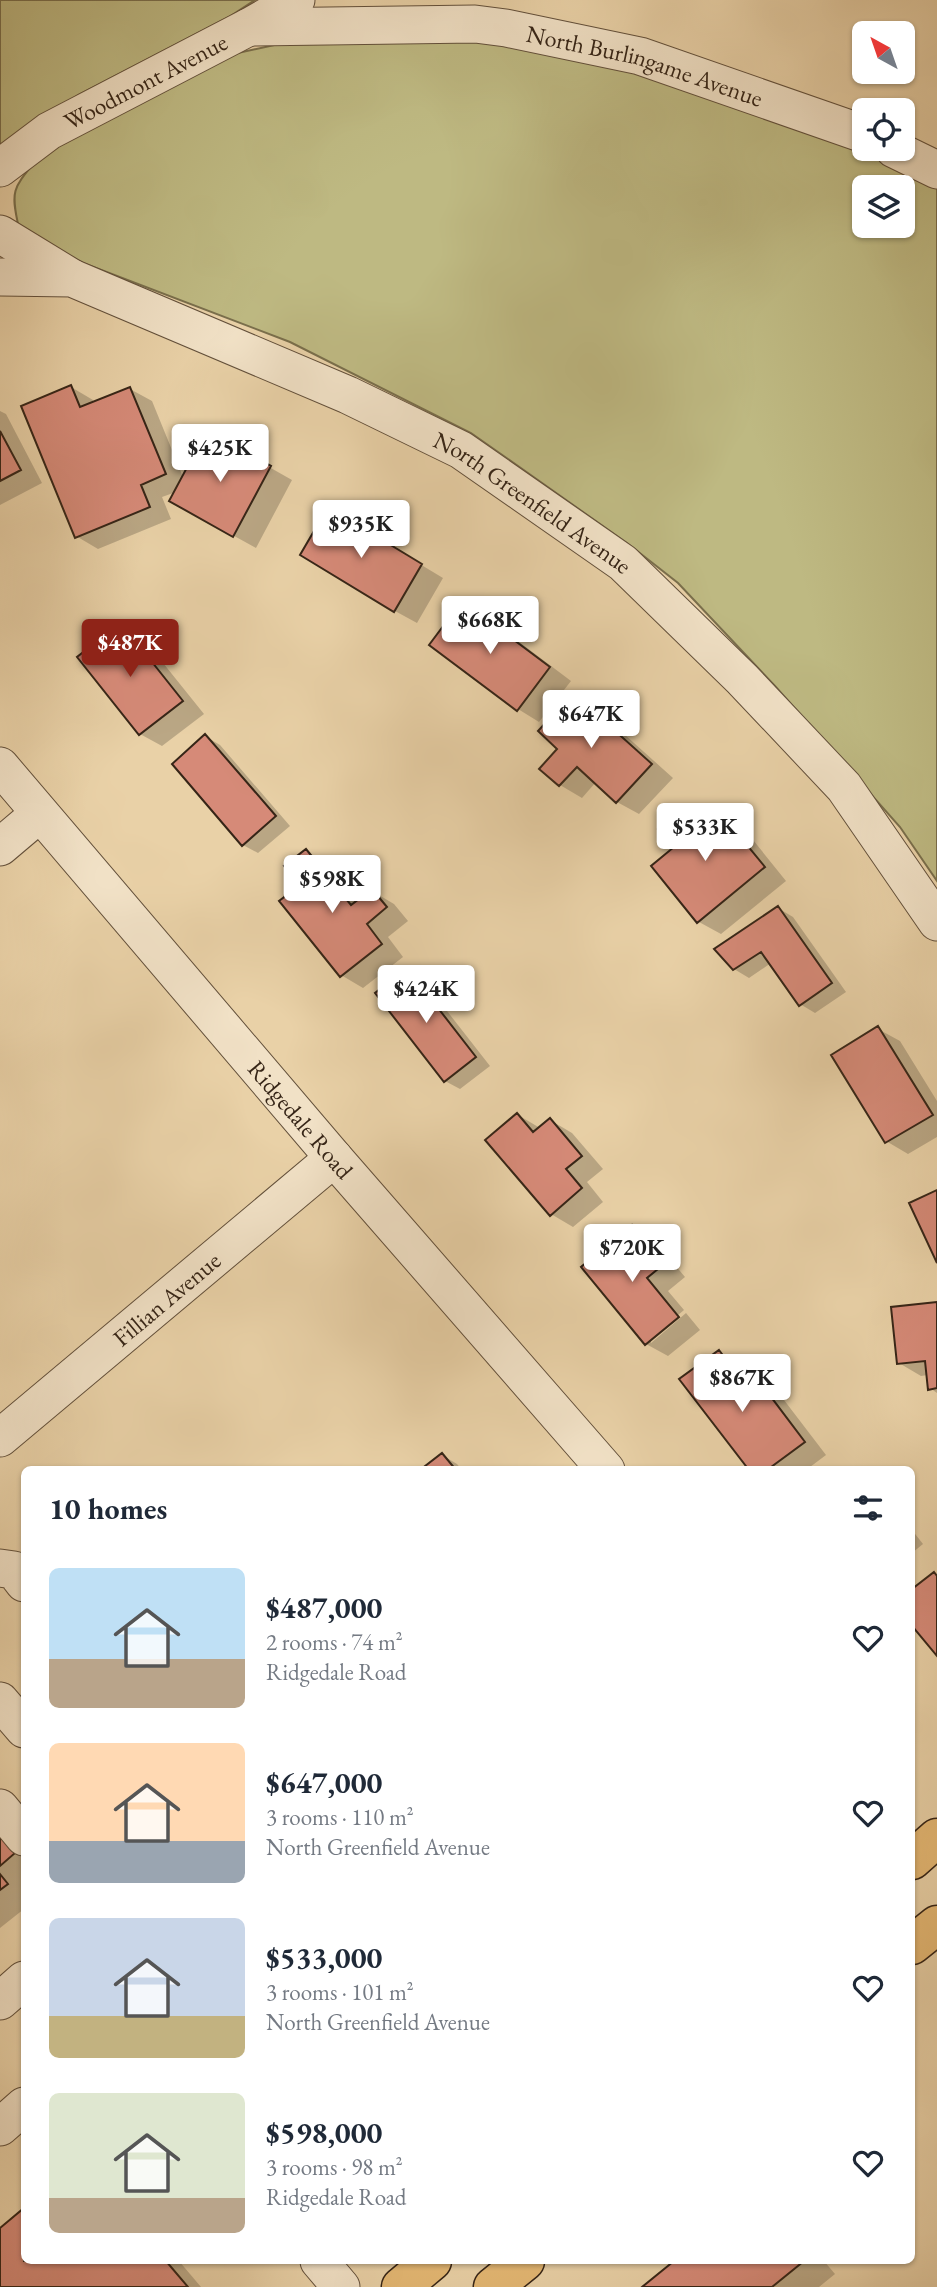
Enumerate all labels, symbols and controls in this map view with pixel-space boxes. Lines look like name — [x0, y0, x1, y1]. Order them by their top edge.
street label: North Burlingame Avenue — [524, 17, 767, 113]
north arrow — [852, 21, 915, 84]
map controls — [852, 21, 915, 238]
street label: Woodmont Avenue — [58, 26, 232, 136]
button: locate — [852, 98, 915, 161]
button: layers — [852, 175, 915, 238]
pin: $425K — [171, 424, 269, 484]
street label: North Greenfield Avenue — [429, 424, 640, 580]
text: $425K — [188, 432, 252, 462]
pin: $935K — [312, 500, 410, 560]
text: $935K — [329, 508, 393, 538]
pin: $668K — [441, 596, 539, 656]
text: $668K — [458, 604, 522, 634]
pin: $487K — [81, 620, 179, 679]
text: $487K — [98, 627, 162, 657]
pin: $647K — [542, 690, 640, 750]
text: $647K — [559, 698, 623, 728]
pin: $533K — [656, 804, 754, 863]
text: $533K — [673, 811, 737, 841]
pin: $598K — [283, 856, 381, 915]
text: $598K — [300, 863, 364, 893]
pin: $424K — [377, 965, 475, 1025]
text: $424K — [394, 973, 458, 1003]
street label: Ridgedale Road — [242, 1053, 361, 1186]
pin: $720K — [583, 1224, 681, 1284]
text: $720K — [600, 1232, 664, 1262]
street label: Fillian Avenue — [106, 1244, 227, 1353]
pin: $867K — [693, 1354, 791, 1414]
text: $867K — [710, 1362, 774, 1392]
text: 10 homes — [49, 1489, 167, 1528]
icon: filters — [849, 1489, 887, 1527]
text: $487,000 — [266, 1588, 382, 1627]
icon: home — [105, 1596, 189, 1680]
icon: heart — [849, 1619, 887, 1657]
text: 2 rooms · 74 m² — [266, 1627, 403, 1657]
text: Ridgedale Road — [266, 1657, 406, 1687]
text: $647,000 — [266, 1763, 382, 1802]
icon: home — [105, 1771, 189, 1855]
icon: heart — [849, 1794, 887, 1832]
text: 3 rooms · 110 m² — [266, 1802, 414, 1832]
text: North Greenfield Avenue — [266, 1832, 490, 1862]
text: $533,000 — [266, 1938, 382, 1977]
icon: home — [105, 1946, 189, 2030]
icon: heart — [849, 1969, 887, 2007]
text: 3 rooms · 101 m² — [266, 1977, 414, 2007]
text: North Greenfield Avenue — [266, 2007, 490, 2037]
text: $598,000 — [266, 2113, 382, 2152]
icon: home — [105, 2121, 189, 2205]
icon: heart — [849, 2144, 887, 2182]
text: 3 rooms · 98 m² — [266, 2152, 403, 2182]
text: Ridgedale Road — [266, 2182, 406, 2212]

